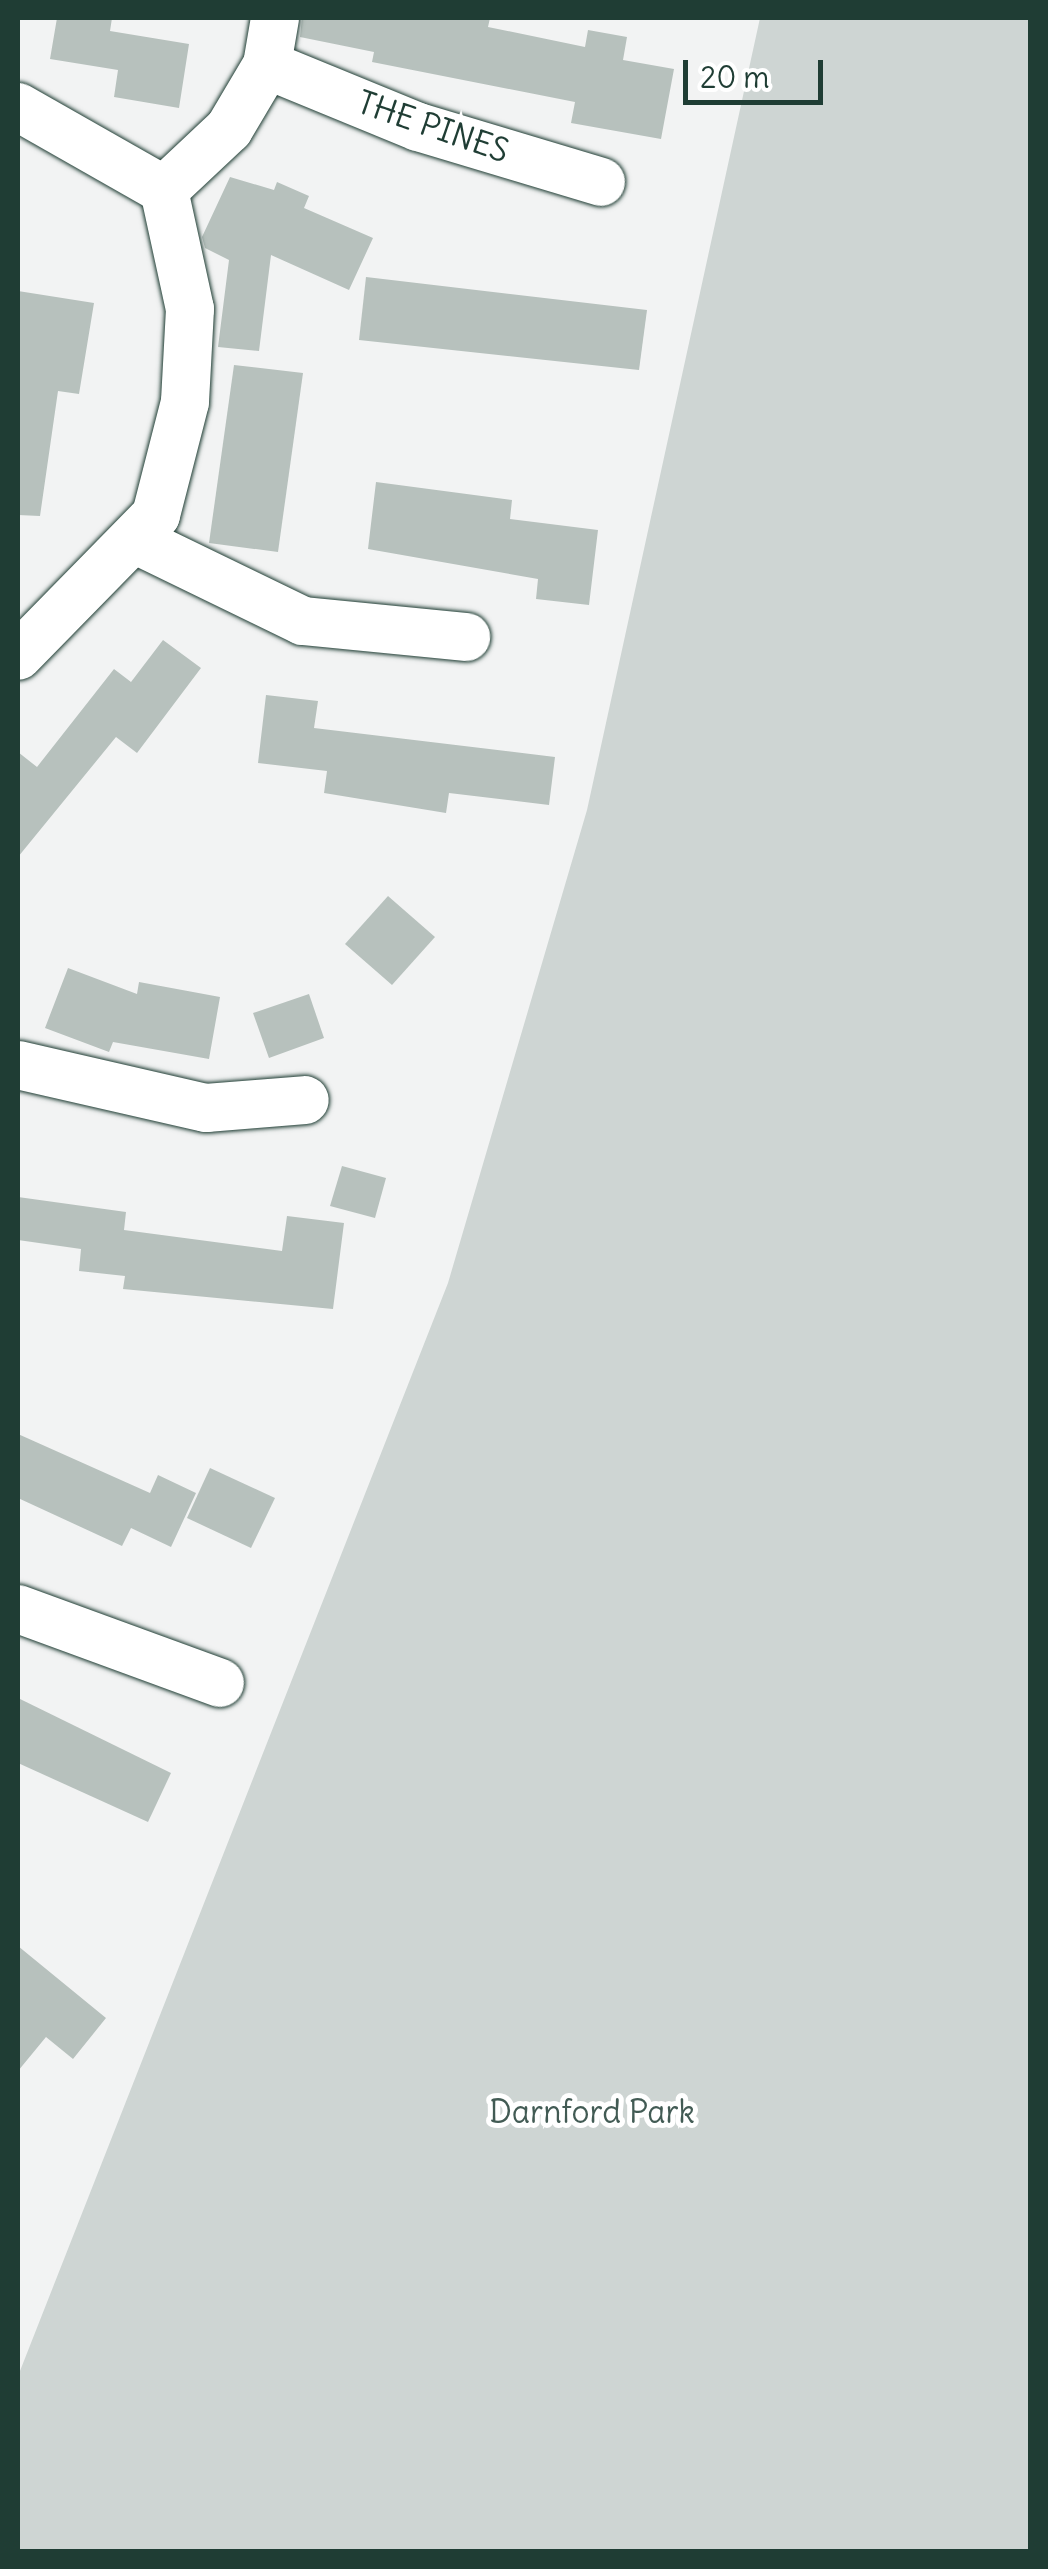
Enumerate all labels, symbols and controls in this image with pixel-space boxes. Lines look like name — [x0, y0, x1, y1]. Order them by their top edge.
scale bar — [688, 40, 828, 102]
text: 20 m — [700, 58, 770, 96]
street label: THE PINES — [352, 83, 514, 171]
park label: Darnford Park — [489, 2093, 695, 2131]

